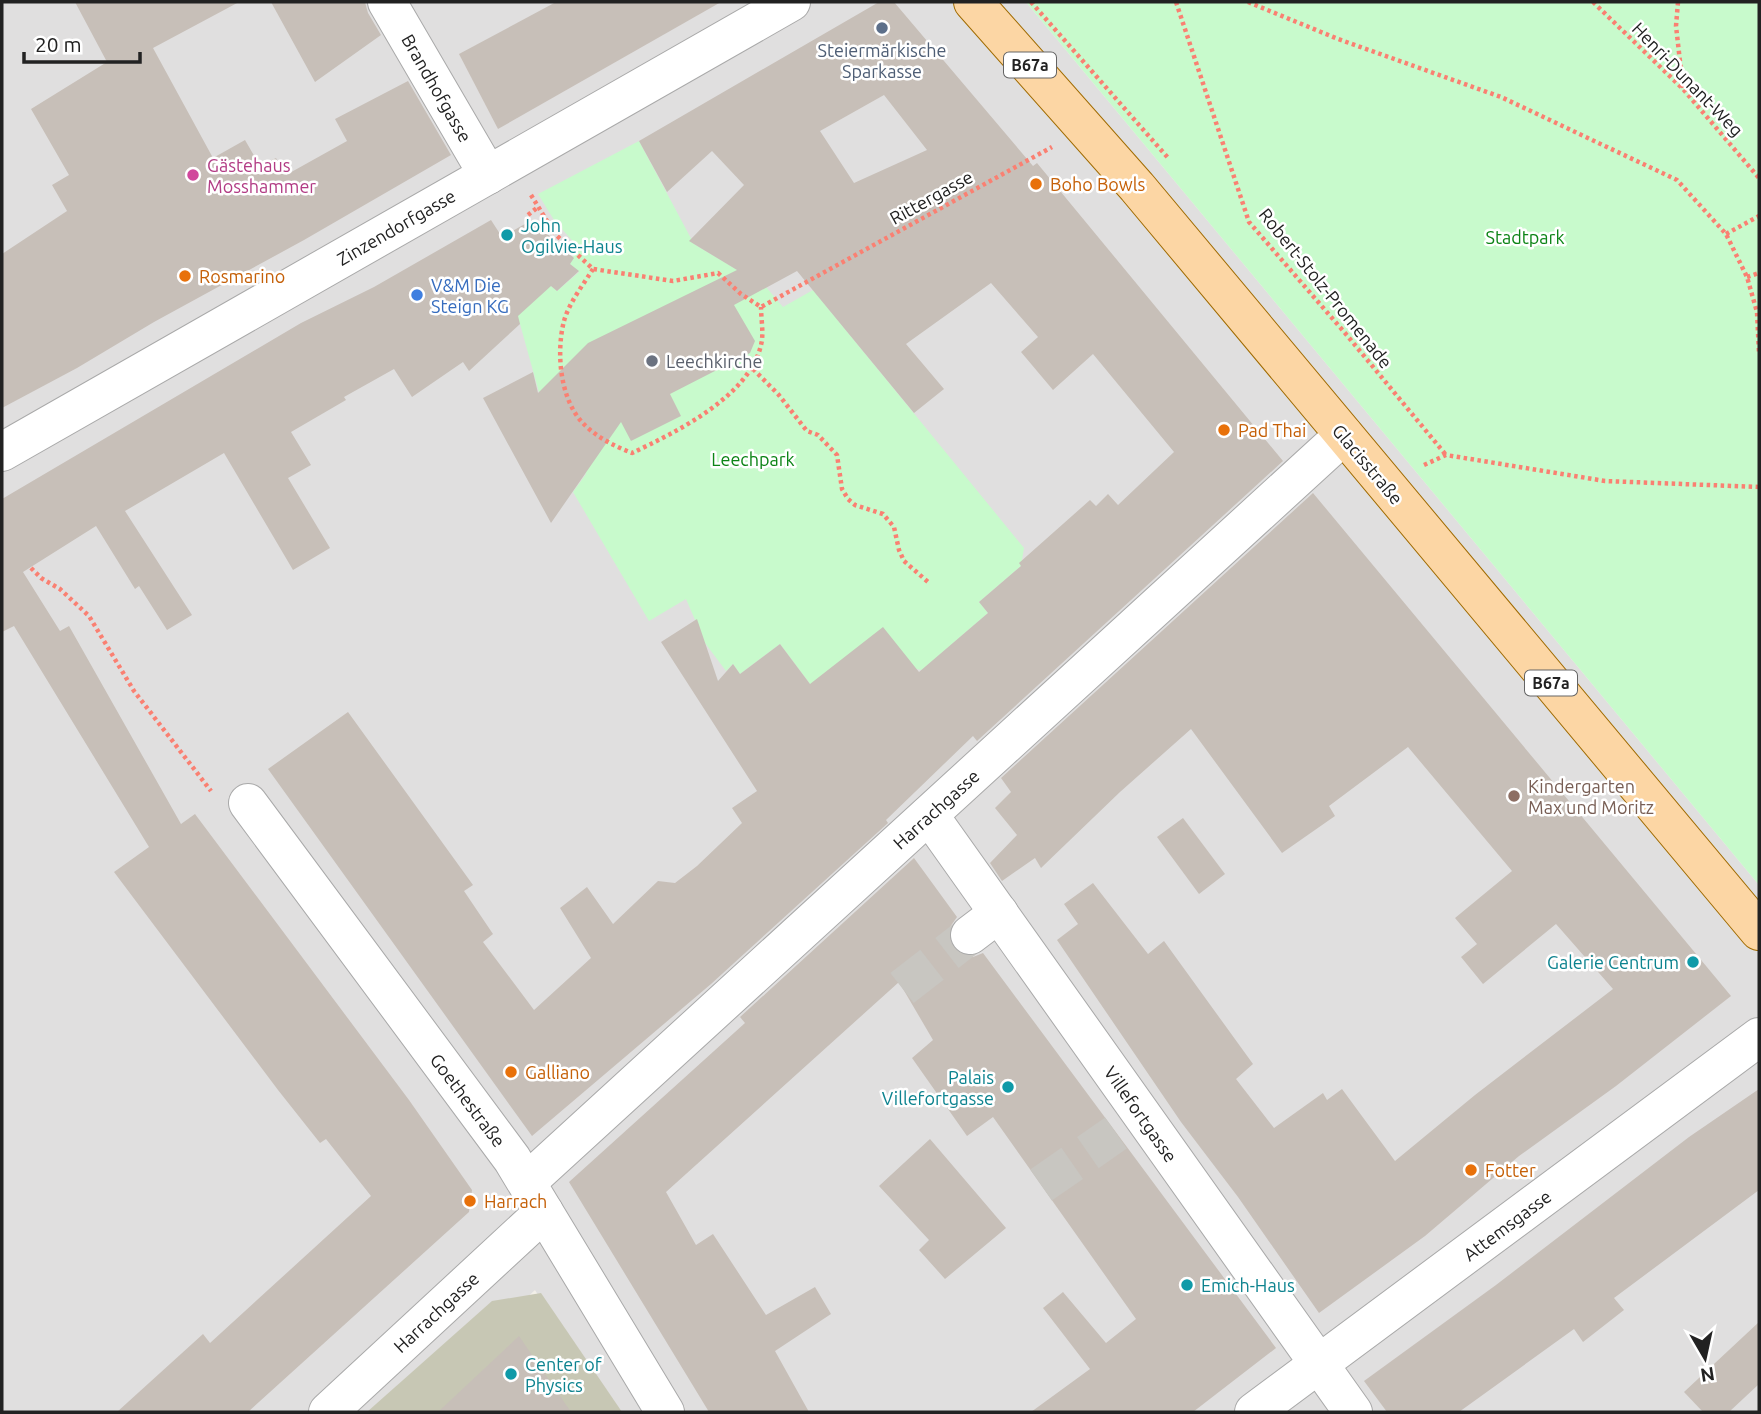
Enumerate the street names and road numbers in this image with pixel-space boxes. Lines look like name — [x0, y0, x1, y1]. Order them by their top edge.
street label: Henri-Dunant-Weg — [1629, 18, 1747, 140]
street label: Brandhofgasse — [398, 31, 476, 145]
road number: B67a — [1004, 53, 1056, 78]
street label: Rittergasse — [886, 166, 976, 228]
street label: Zinzendorfgasse — [333, 185, 459, 269]
street label: Robert-Stolz-Promenade — [1255, 204, 1397, 372]
street label: Glacisstraße — [1329, 420, 1407, 508]
road number: B67a — [1525, 670, 1577, 696]
street label: Harrachgasse — [889, 765, 983, 853]
street label: Goethestraße — [426, 1049, 510, 1151]
street label: Villefortgasse — [1101, 1062, 1181, 1166]
street label: Attemsgasse — [1459, 1186, 1555, 1264]
street label: Harrachgasse — [390, 1268, 482, 1356]

